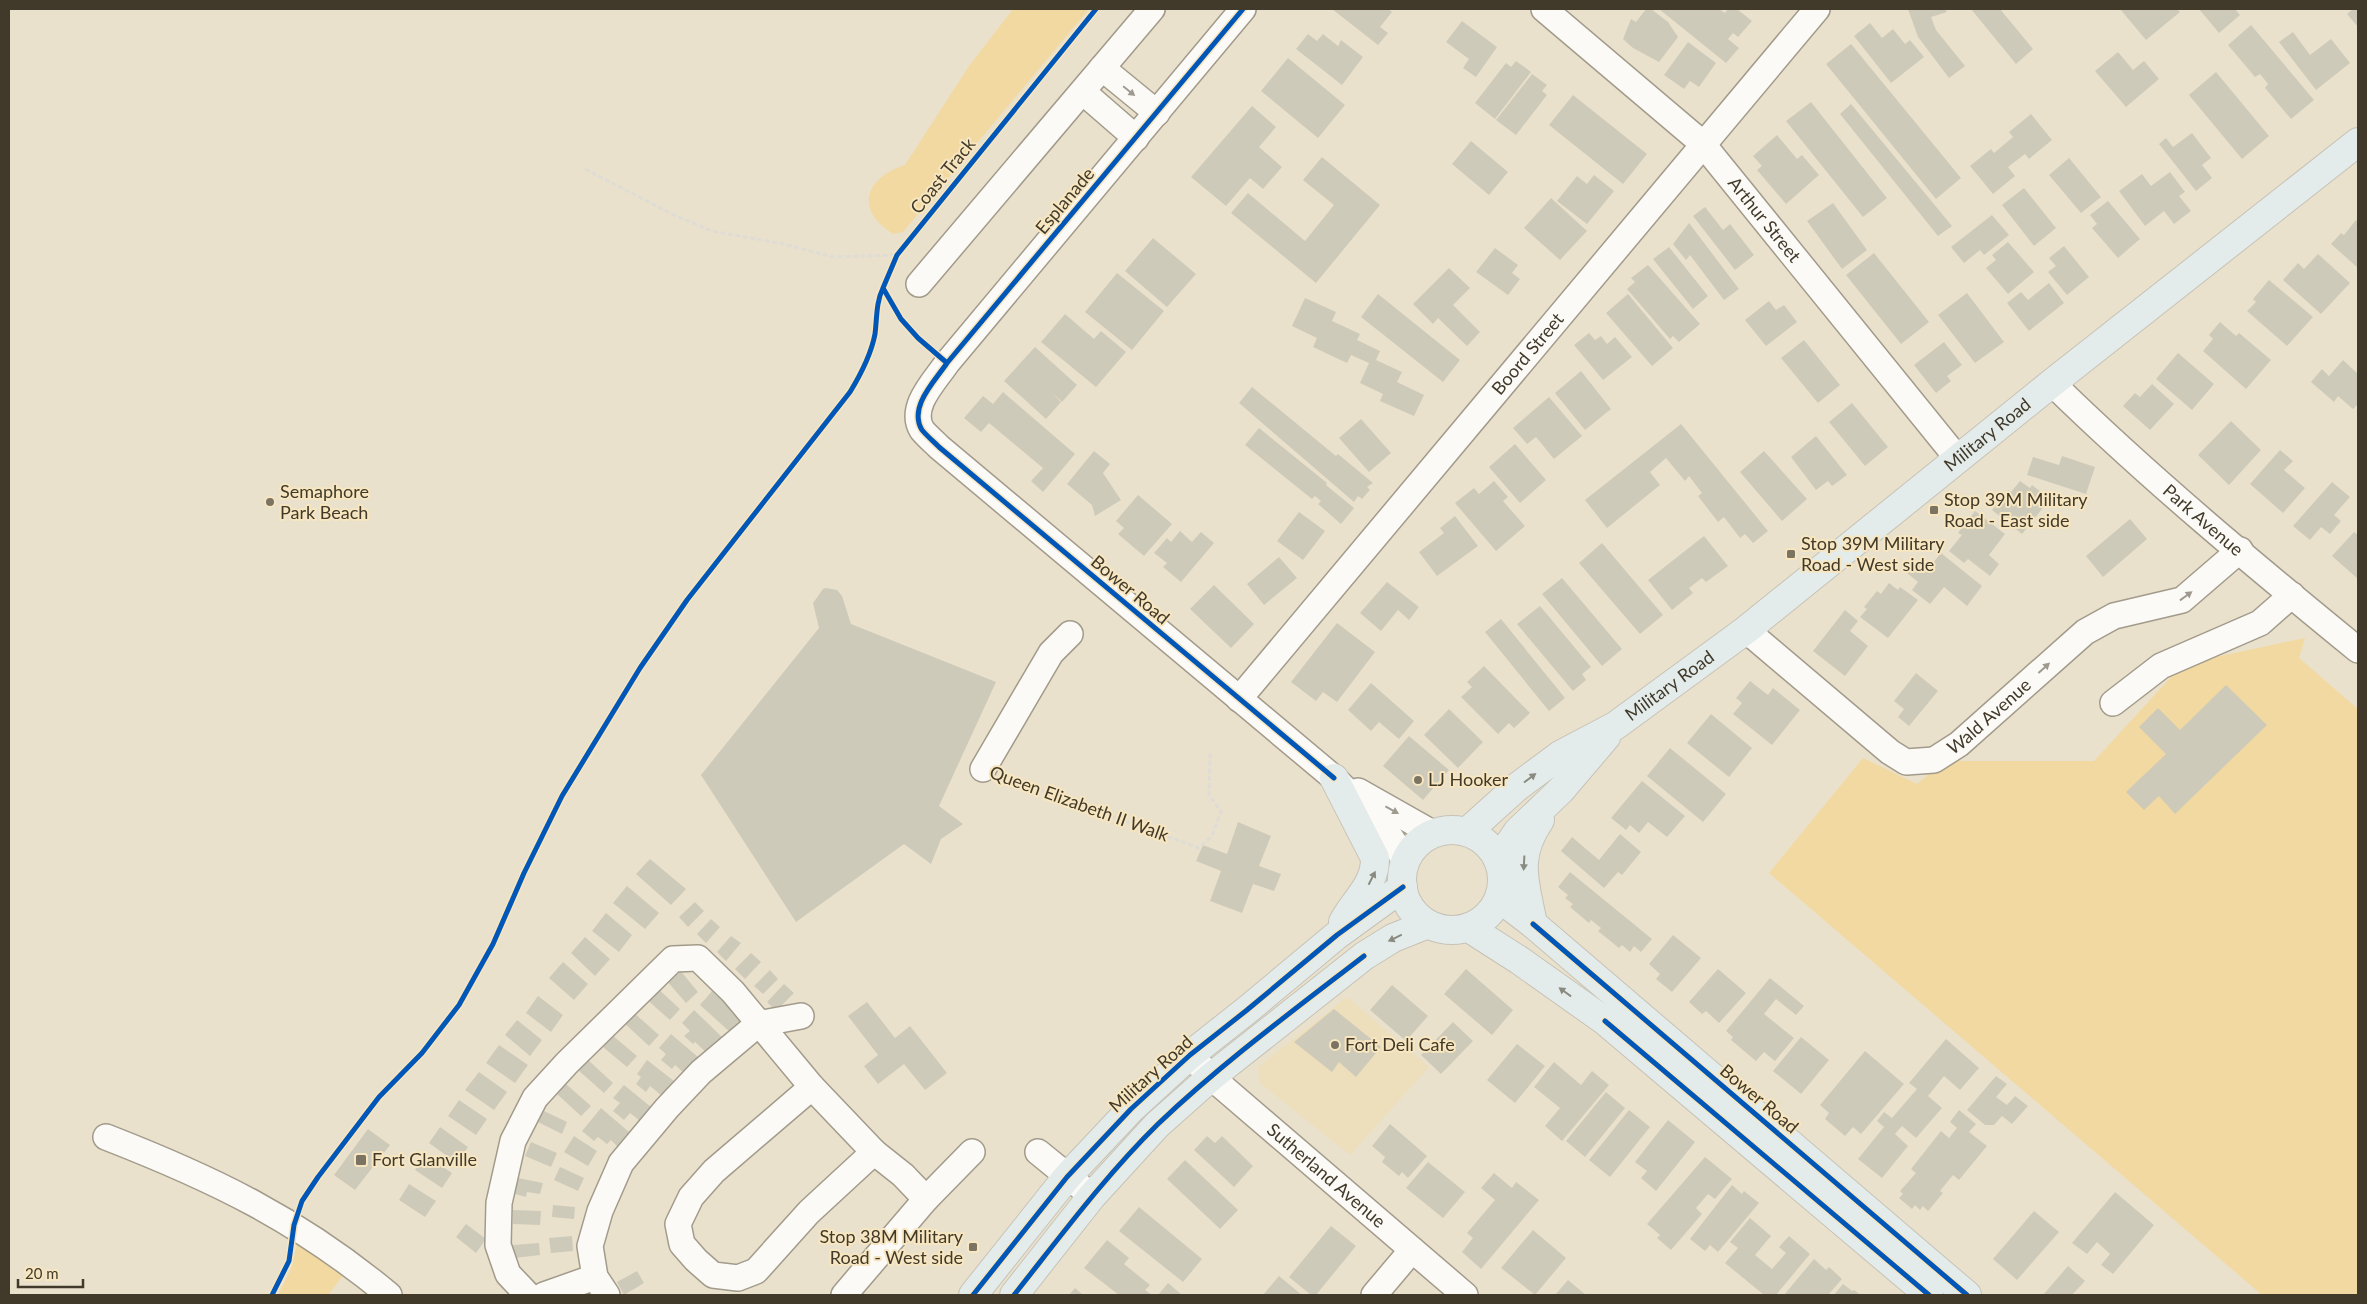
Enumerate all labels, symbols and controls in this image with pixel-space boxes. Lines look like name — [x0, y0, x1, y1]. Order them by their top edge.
one-way arrow — [1123, 85, 1136, 96]
street label: Coast Track — [905, 132, 980, 218]
street label: Esplanade — [1030, 163, 1098, 238]
street label: Arthur Street — [1724, 172, 1806, 267]
street label: Boord Street — [1487, 307, 1568, 399]
street label: Military Road — [1939, 393, 2035, 476]
street label: Park Avenue — [2159, 479, 2248, 560]
place label: Semaphore Park Beach — [280, 480, 369, 523]
place label: Stop 39M Military Road - East side — [1944, 488, 2088, 531]
marker: Semaphore Park Beach — [264, 496, 276, 508]
marker: Stop 39M Military Road - East side — [1928, 504, 1940, 516]
place label: Stop 39M Military Road - West side — [1801, 532, 1945, 575]
marker: Stop 39M Military Road - West side — [1785, 548, 1797, 560]
street label: Bower Road — [1087, 550, 1174, 628]
one-way arrow — [2179, 591, 2193, 601]
street label: Military Road — [1620, 645, 1718, 725]
one-way arrow — [2038, 662, 2050, 674]
street label: Wald Avenue — [1943, 673, 2035, 759]
street label: Queen Elizabeth II Walk — [987, 760, 1173, 846]
place label: LJ Hooker — [1428, 768, 1508, 790]
one-way arrow — [1523, 773, 1537, 783]
marker: LJ Hooker — [1412, 774, 1424, 786]
one-way arrow — [1385, 806, 1400, 814]
one-way arrow — [1520, 856, 1528, 872]
one-way arrow — [1368, 871, 1376, 886]
one-way arrow — [1388, 934, 1402, 942]
one-way arrow — [1558, 987, 1572, 997]
street label: Military Road — [1104, 1030, 1197, 1116]
place label: Fort Deli Cafe — [1345, 1033, 1455, 1055]
marker: Fort Deli Cafe — [1329, 1039, 1341, 1051]
street label: Bower Road — [1716, 1059, 1803, 1137]
street label: Sutherland Avenue — [1263, 1118, 1390, 1232]
place label: Fort Glanville — [372, 1148, 477, 1170]
marker: Fort Glanville — [354, 1153, 368, 1167]
place label: Stop 38M Military Road - West side — [819, 1225, 964, 1268]
marker: Stop 38M Military Road - West side — [967, 1241, 979, 1253]
scale bar — [18, 1256, 82, 1288]
text: 20 m — [25, 1264, 59, 1282]

